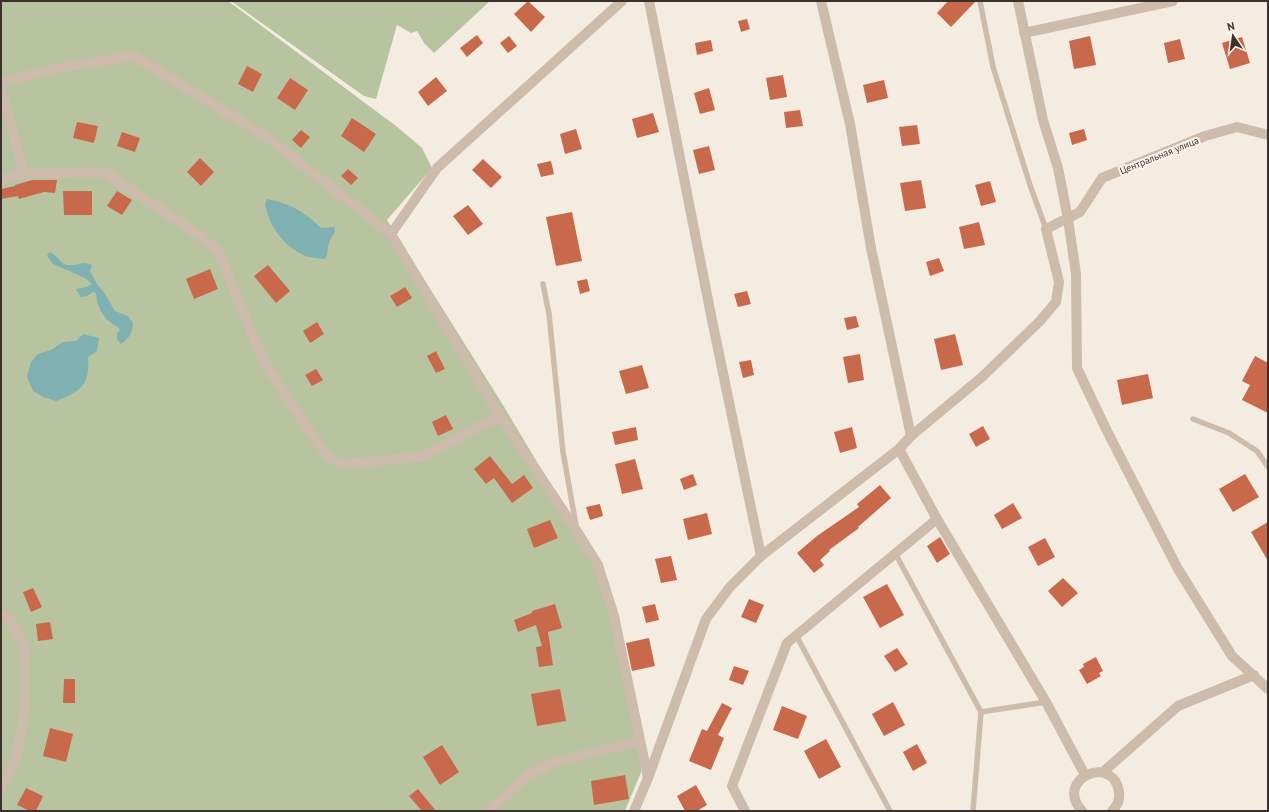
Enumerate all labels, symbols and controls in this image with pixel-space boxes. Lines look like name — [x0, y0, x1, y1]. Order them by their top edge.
north arrow — [1213, 16, 1253, 56]
text: N — [1226, 19, 1236, 34]
street label: Центральная улица — [1118, 134, 1201, 177]

